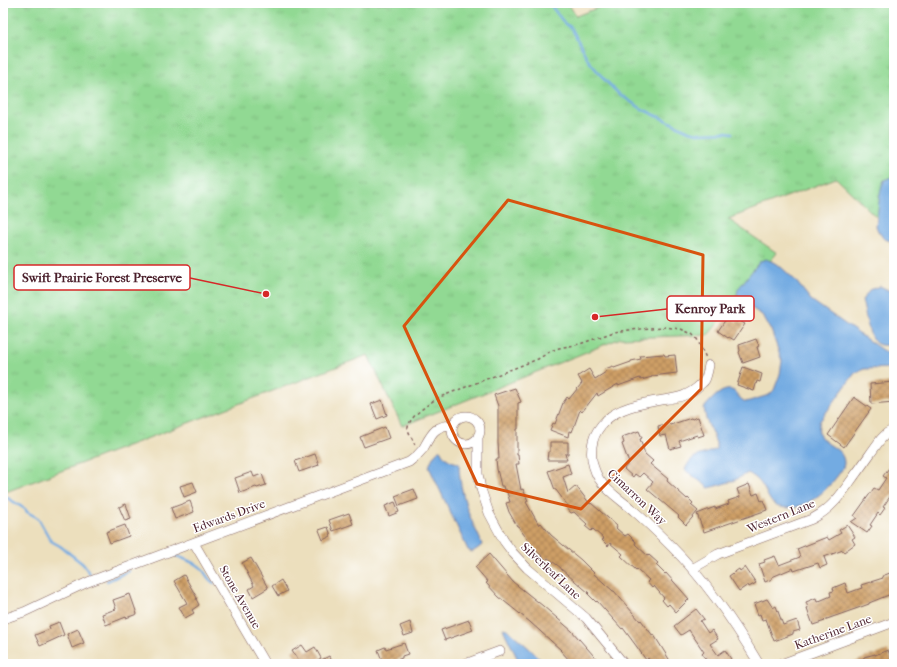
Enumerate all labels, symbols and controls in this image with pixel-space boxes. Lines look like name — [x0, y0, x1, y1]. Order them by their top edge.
callout: Swift Prairie Forest Preserve — [14, 265, 190, 290]
text: Swift Prairie Forest Preserve — [22, 270, 183, 285]
callout: Kenroy Park — [667, 296, 754, 321]
text: Kenroy Park — [675, 301, 747, 317]
street label: Cimarron Way — [605, 466, 670, 528]
street label: Edwards Drive — [191, 496, 267, 536]
street label: Western Lane — [744, 496, 817, 536]
street label: Silverleaf Lane — [518, 540, 584, 602]
street label: Stone Avenue — [216, 563, 264, 631]
street label: Katherine Lane — [793, 612, 874, 652]

